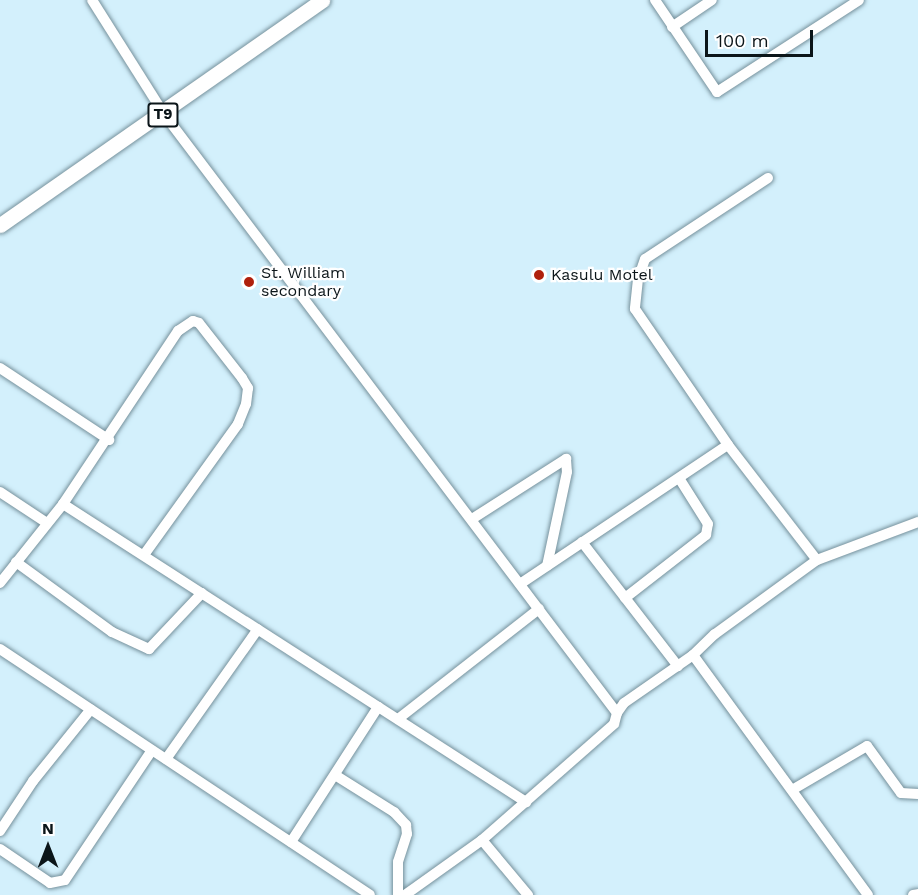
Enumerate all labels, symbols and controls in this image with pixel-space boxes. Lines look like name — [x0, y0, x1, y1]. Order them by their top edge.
scale bar — [708, 18, 816, 56]
text: 100 m — [716, 30, 769, 51]
road number: T9 — [146, 103, 180, 127]
place label: St. William secondary — [261, 263, 346, 301]
place label: Kasulu Motel — [551, 265, 653, 285]
marker: Kasulu Motel — [532, 268, 546, 282]
marker: St. William secondary — [242, 275, 256, 289]
north arrow — [18, 817, 78, 877]
text: N — [42, 819, 54, 838]

